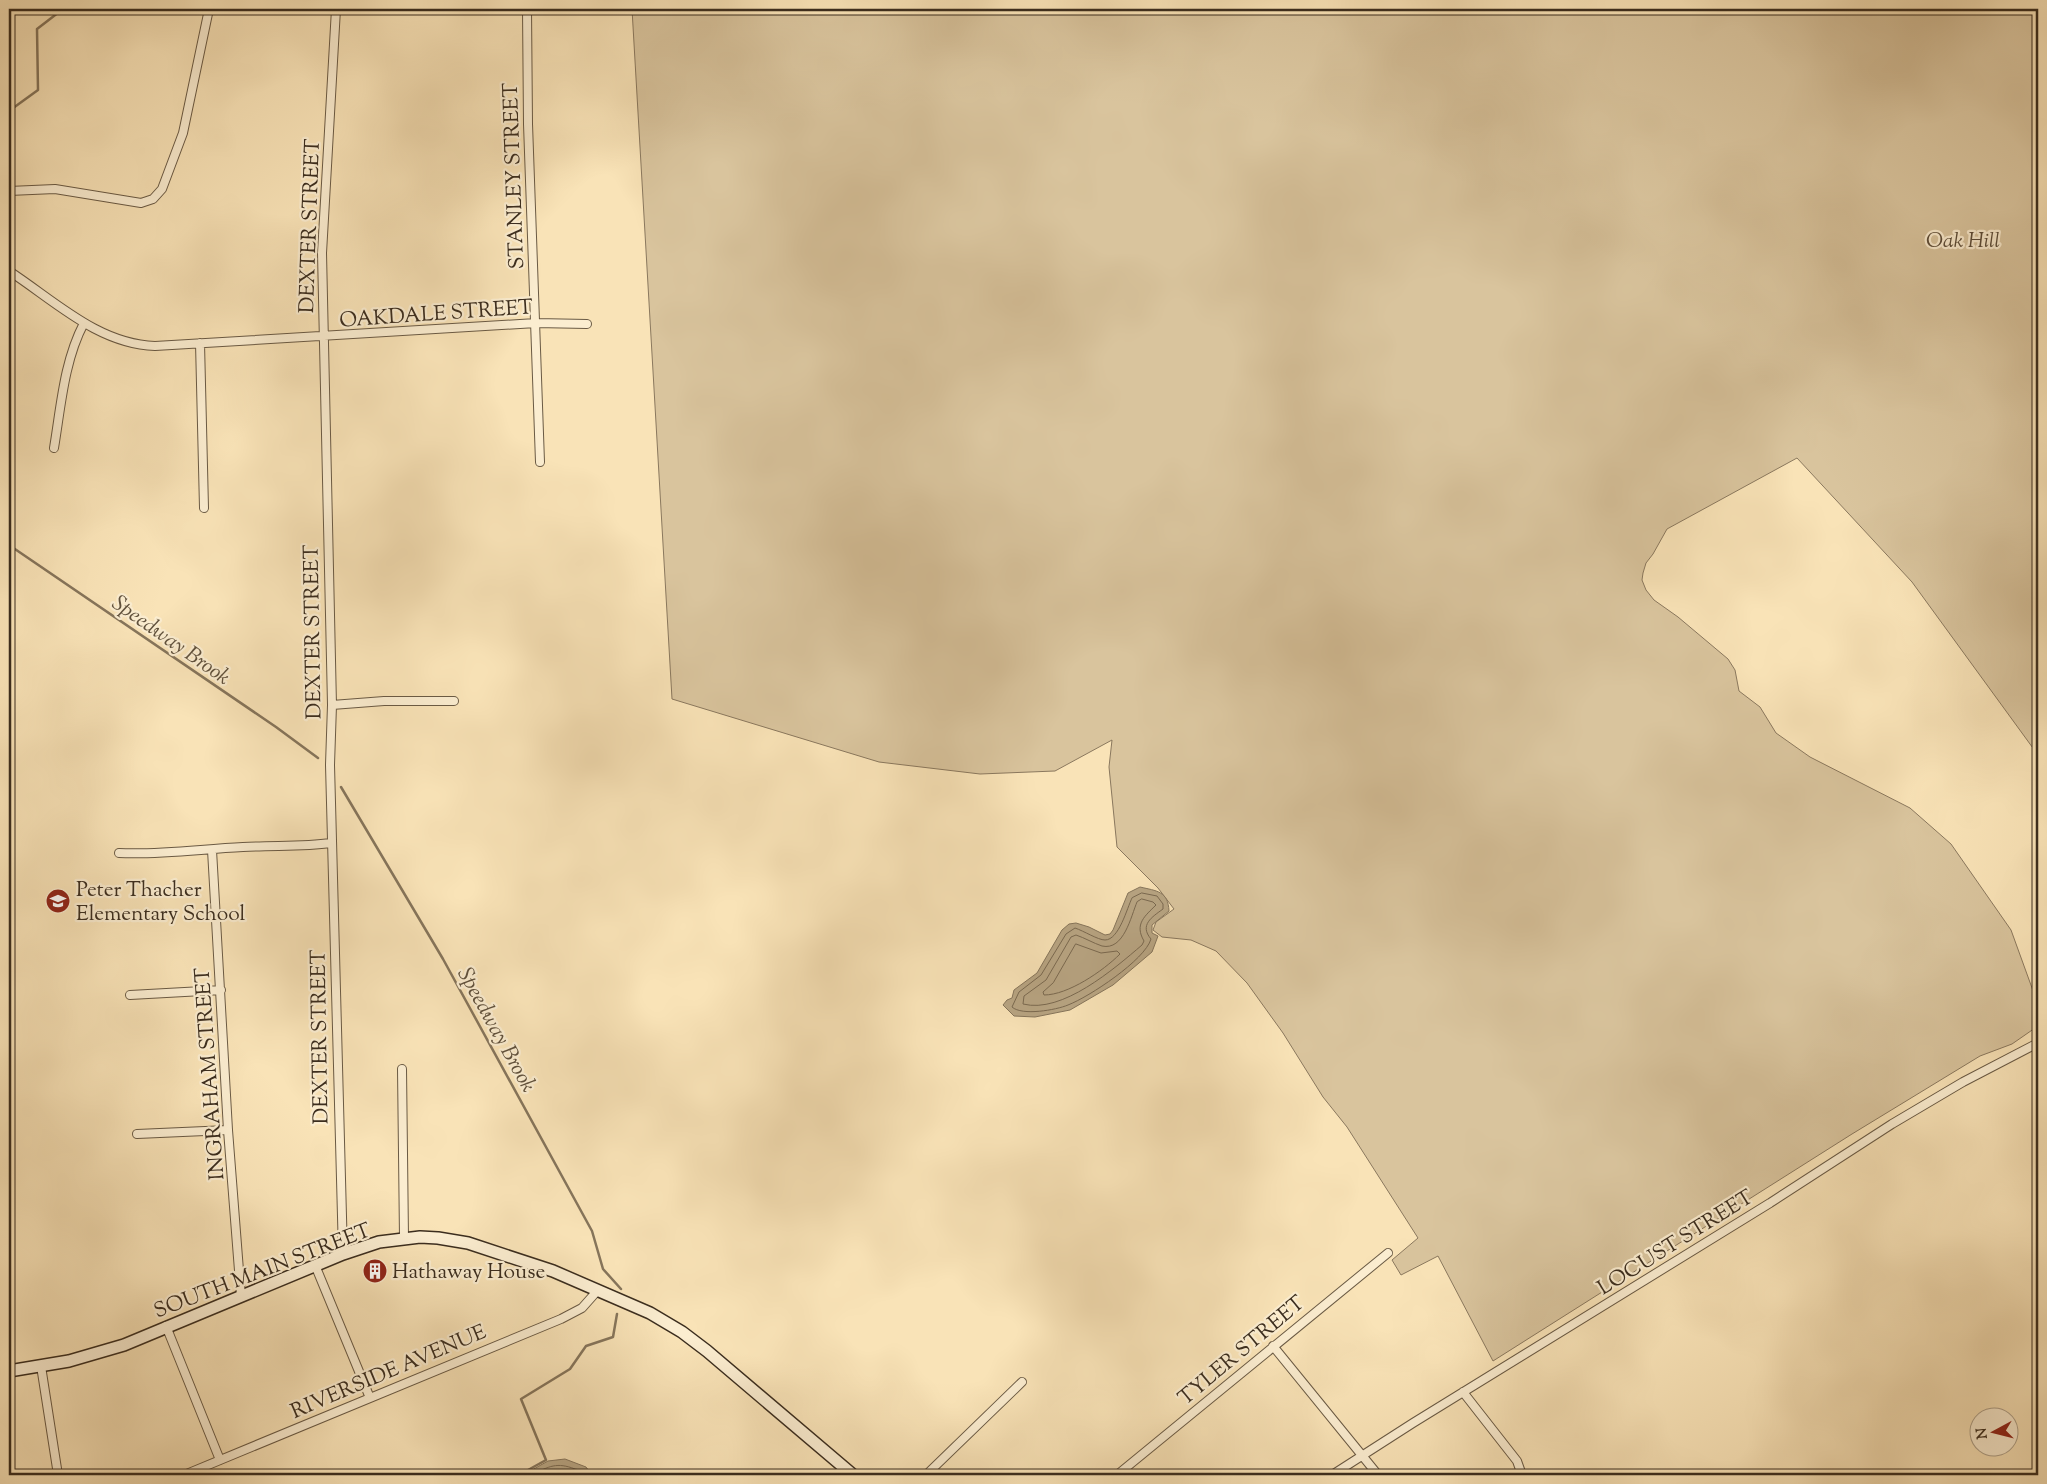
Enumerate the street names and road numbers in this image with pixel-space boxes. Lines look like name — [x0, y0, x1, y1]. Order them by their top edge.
street label: STANLEY STREET — [497, 82, 533, 270]
street label: DEXTER STREET — [293, 138, 329, 314]
street label: OAKDALE STREET — [338, 293, 534, 337]
street label: DEXTER STREET — [297, 544, 331, 720]
street label: DEXTER STREET — [304, 949, 338, 1125]
street label: INGRAHAM STREET — [189, 966, 233, 1181]
street label: LOCUST STREET — [1592, 1183, 1760, 1304]
street label: SOUTH MAIN STREET — [150, 1217, 376, 1327]
street label: TYLER STREET — [1172, 1289, 1312, 1414]
street label: RIVERSIDE AVENUE — [286, 1318, 492, 1428]

